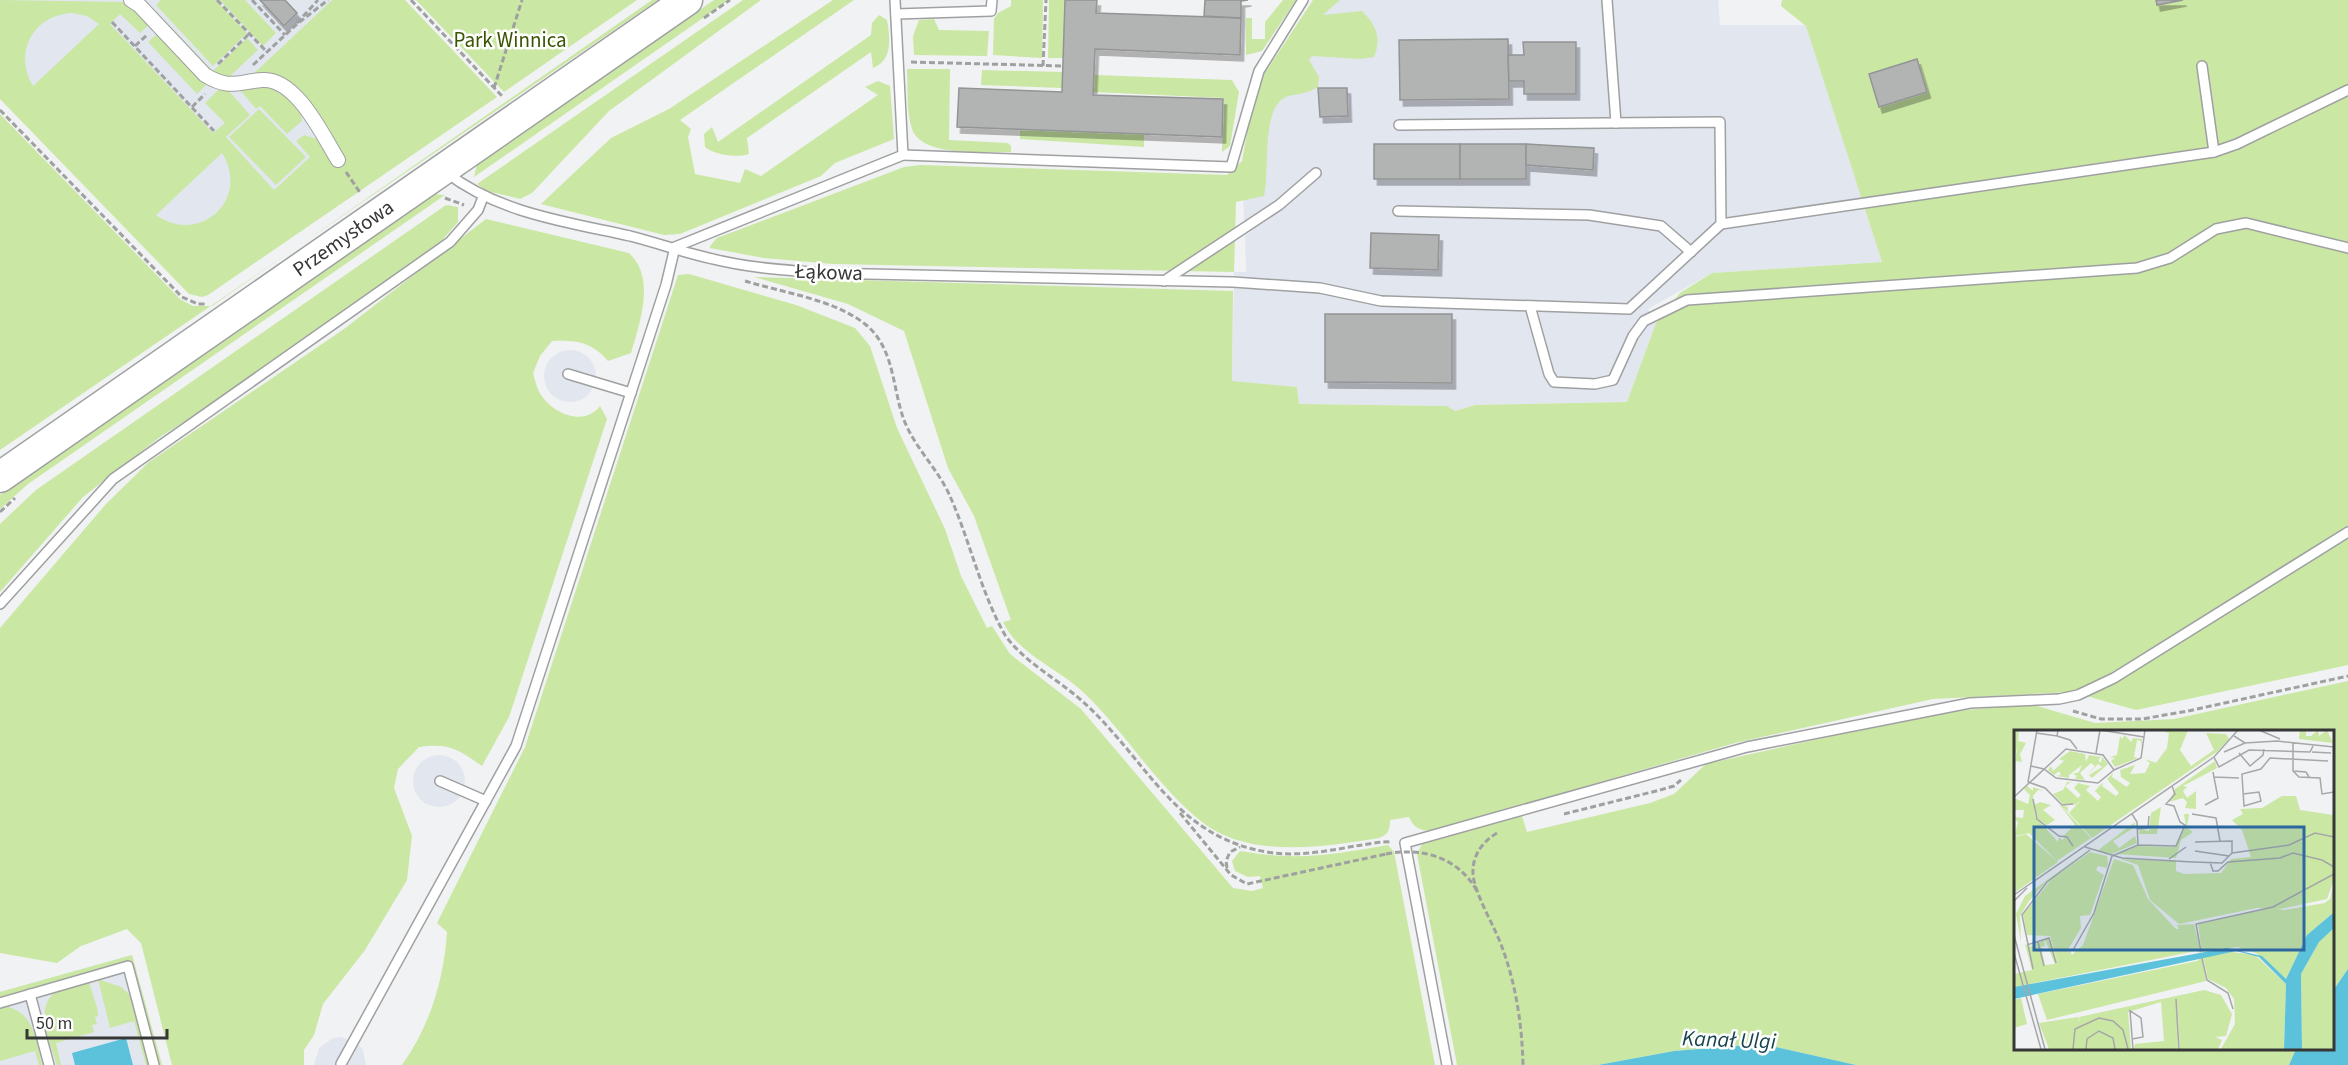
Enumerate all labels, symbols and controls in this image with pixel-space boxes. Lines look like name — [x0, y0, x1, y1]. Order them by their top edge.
park label: Park Winnica — [453, 25, 567, 55]
street label: Przemysłowa — [286, 192, 400, 284]
street label: Łąkowa — [794, 256, 863, 288]
inset map — [2014, 730, 2333, 1050]
scale bar — [27, 1002, 166, 1040]
text: 50 m — [36, 1011, 72, 1036]
water label: Kanał Ulgi — [1682, 1022, 1777, 1058]

